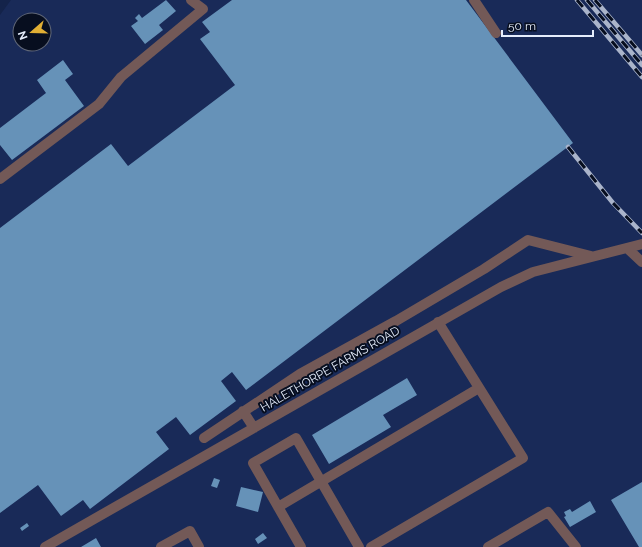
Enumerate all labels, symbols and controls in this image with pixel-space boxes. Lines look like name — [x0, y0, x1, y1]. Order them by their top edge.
north arrow — [12, 12, 52, 52]
scale bar — [502, 12, 593, 38]
text: 50 m — [508, 19, 536, 33]
text: N — [16, 29, 31, 41]
street label: HALETHORPE FARMS ROAD — [258, 323, 402, 415]

